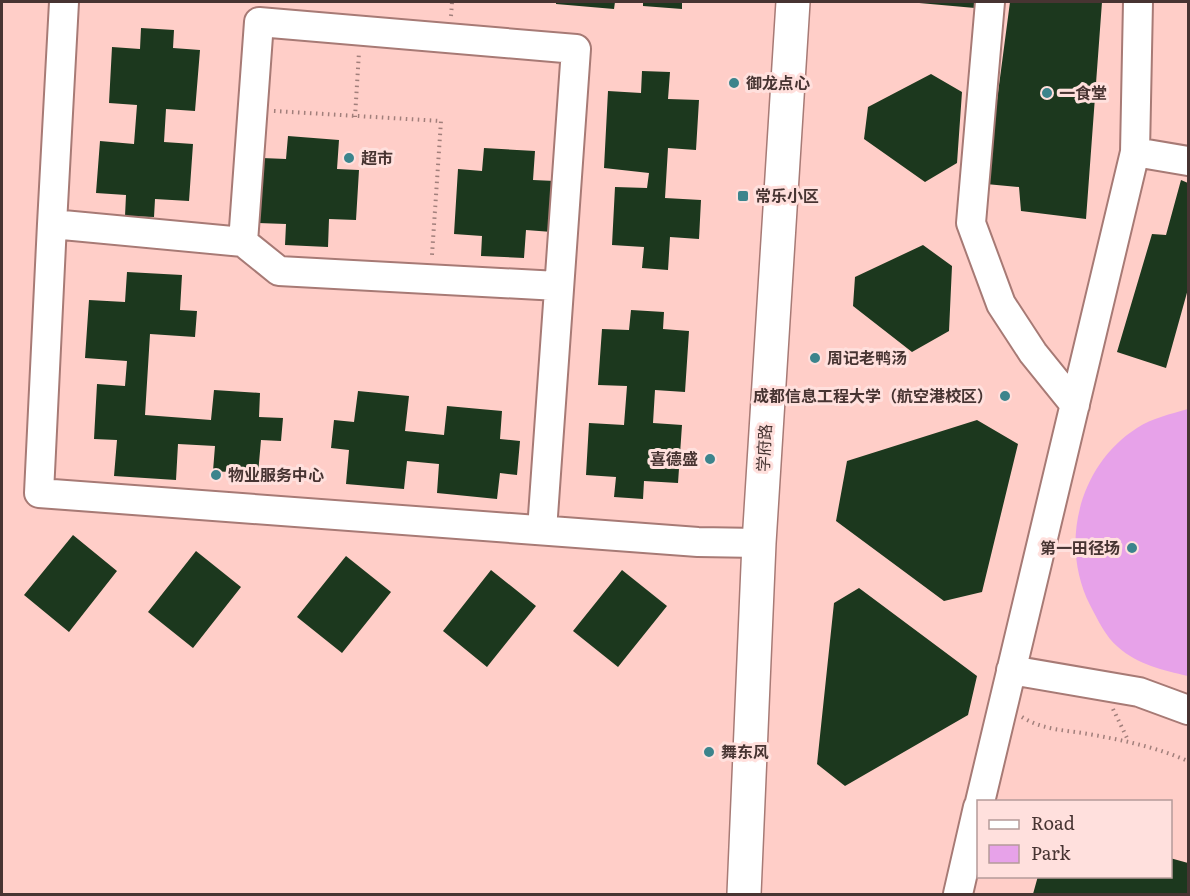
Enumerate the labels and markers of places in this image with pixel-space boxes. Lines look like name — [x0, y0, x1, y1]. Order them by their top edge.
place label: 御龙点心 — [746, 70, 810, 94]
marker: 御龙点心 — [727, 76, 741, 90]
place label: 一食堂 — [1059, 80, 1107, 104]
marker: 一食堂 — [1040, 86, 1054, 100]
place label: 超市 — [361, 145, 393, 169]
marker: 超市 — [342, 151, 356, 165]
place label: 常乐小区 — [755, 183, 819, 207]
marker: 常乐小区 — [736, 189, 750, 203]
place label: 周记老鸭汤 — [827, 345, 907, 369]
marker: 周记老鸭汤 — [808, 351, 822, 365]
place label: 成都信息工程大学（航空港校区） — [753, 383, 993, 407]
marker: 成都信息工程大学（航空港校区） — [998, 389, 1012, 403]
place label: 喜德盛 — [650, 446, 698, 470]
marker: 喜德盛 — [703, 452, 717, 466]
place label: 物业服务中心 — [228, 462, 324, 486]
marker: 物业服务中心 — [209, 468, 223, 482]
place label: 第一田径场 — [1040, 535, 1120, 559]
marker: 第一田径场 — [1125, 541, 1139, 555]
place label: 舞东风 — [721, 739, 769, 763]
marker: 舞东风 — [702, 745, 716, 759]

